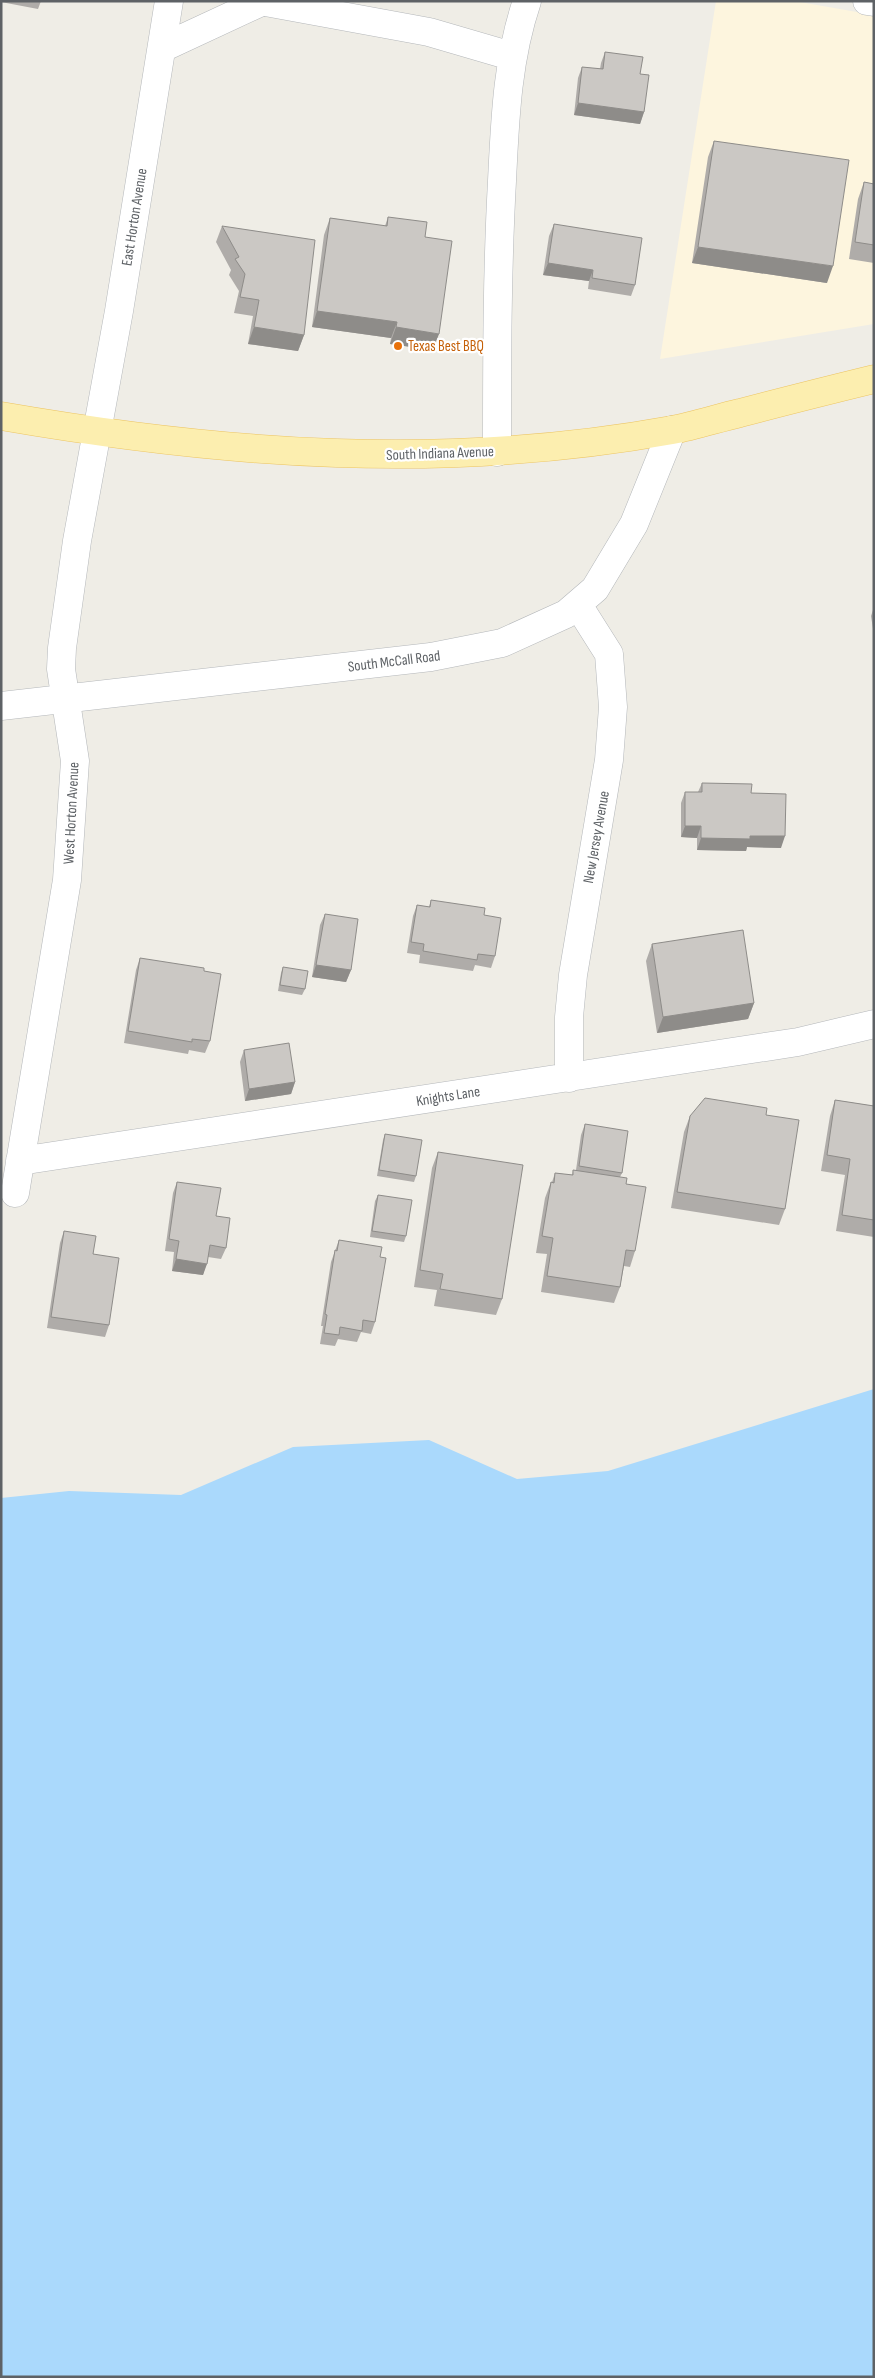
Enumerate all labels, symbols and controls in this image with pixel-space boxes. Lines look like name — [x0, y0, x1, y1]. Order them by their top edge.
street label: East Horton Avenue — [117, 167, 152, 267]
place label: Texas Best BBQ — [408, 337, 484, 356]
marker: Texas Best BBQ — [392, 340, 404, 352]
street label: South Indiana Avenue — [386, 442, 494, 465]
street label: South McCall Road — [347, 646, 441, 677]
street label: West Horton Avenue — [59, 761, 84, 865]
street label: New Jersey Avenue — [579, 789, 614, 885]
street label: Knights Lane — [415, 1082, 481, 1111]

